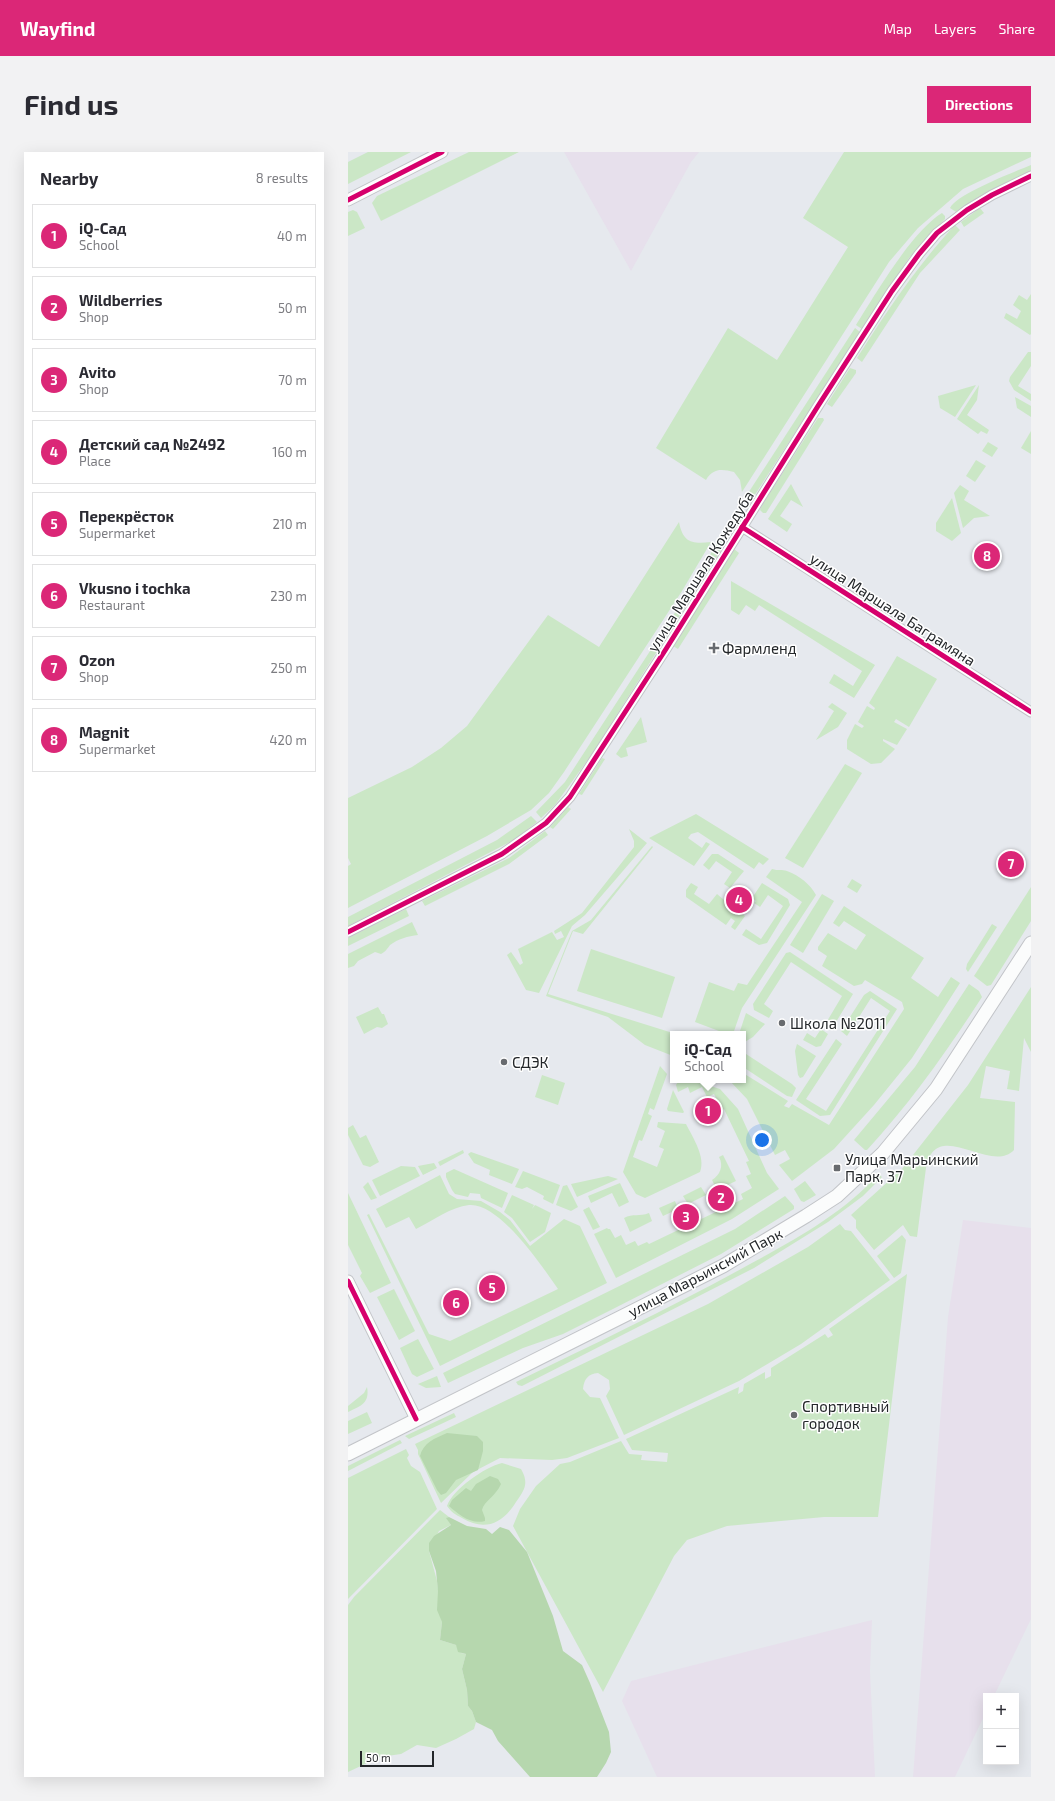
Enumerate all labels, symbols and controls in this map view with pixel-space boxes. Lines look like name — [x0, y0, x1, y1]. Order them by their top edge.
text: Wayfind — [20, 17, 95, 40]
text: Map — [884, 20, 912, 37]
text: Layers — [934, 20, 976, 37]
text: Share — [998, 20, 1035, 37]
button: Directions — [927, 86, 1031, 123]
text: Find us — [24, 87, 118, 121]
text: Nearby — [40, 168, 98, 188]
text: 8 results — [256, 170, 308, 186]
text: iQ-Сад — [79, 219, 127, 237]
text: 1 — [51, 228, 57, 244]
text: 40 m — [277, 228, 307, 244]
text: School — [79, 237, 119, 253]
text: Wildberries — [79, 291, 162, 309]
text: 2 — [50, 300, 58, 316]
text: 50 m — [278, 300, 307, 316]
text: Shop — [79, 309, 109, 325]
text: Avito — [79, 363, 116, 381]
text: 3 — [50, 372, 58, 388]
text: 70 m — [278, 372, 307, 388]
text: Shop — [79, 381, 109, 397]
text: Детский сад №2492 — [79, 435, 225, 453]
text: 4 — [50, 444, 58, 460]
text: 160 m — [272, 444, 307, 460]
text: Place — [79, 453, 111, 469]
street label: улица Маршала Кожедуба — [643, 487, 758, 655]
text: Перекрёсток — [79, 507, 174, 525]
text: 5 — [50, 516, 58, 532]
text: 210 m — [272, 516, 307, 532]
text: Supermarket — [79, 525, 156, 541]
pin: 8 — [974, 541, 1000, 571]
street label: улица Маршала Баграмяна — [806, 549, 979, 670]
text: Vkusno i tochka — [79, 579, 191, 597]
text: 6 — [50, 588, 58, 604]
text: 230 m — [270, 588, 307, 604]
text: Restaurant — [79, 597, 145, 613]
place label: Фармленд — [722, 639, 797, 657]
marker: Фармленд — [709, 643, 719, 653]
text: Ozon — [79, 651, 115, 669]
text: 7 — [51, 660, 57, 676]
text: 250 m — [271, 660, 307, 676]
text: Shop — [79, 669, 109, 685]
text: Magnit — [79, 723, 129, 741]
text: 8 — [50, 732, 58, 748]
text: 420 m — [270, 732, 307, 748]
text: Supermarket — [79, 741, 156, 757]
pin: 7 — [998, 849, 1024, 879]
pin: 4 — [726, 885, 752, 915]
place label: Школа №2011 — [790, 1014, 886, 1032]
marker: Школа №2011 — [777, 1018, 787, 1028]
popup — [670, 1031, 746, 1083]
text: iQ-Сад — [684, 1040, 732, 1058]
place label: СДЭК — [512, 1053, 549, 1071]
marker: СДЭК — [499, 1057, 509, 1067]
text: School — [684, 1058, 724, 1074]
pin: 1 — [695, 1096, 721, 1126]
your location — [752, 1130, 772, 1150]
place label: Улица Марьинский Парк, 37 — [845, 1150, 979, 1185]
marker: Улица Марьинский Парк, 37 — [832, 1163, 842, 1173]
pin: 2 — [708, 1183, 734, 1213]
pin: 3 — [673, 1202, 699, 1232]
street label: улица Марьинский Парк — [625, 1224, 786, 1321]
pin: 5 — [479, 1273, 505, 1303]
pin: 6 — [443, 1288, 469, 1318]
place label: Спортивный городок — [802, 1397, 889, 1432]
marker: Спортивный городок — [789, 1410, 799, 1420]
map controls — [983, 1693, 1019, 1765]
button: + — [983, 1693, 1019, 1729]
button: − — [983, 1729, 1019, 1765]
scale bar — [360, 1749, 434, 1768]
text: 50 m — [366, 1751, 391, 1764]

